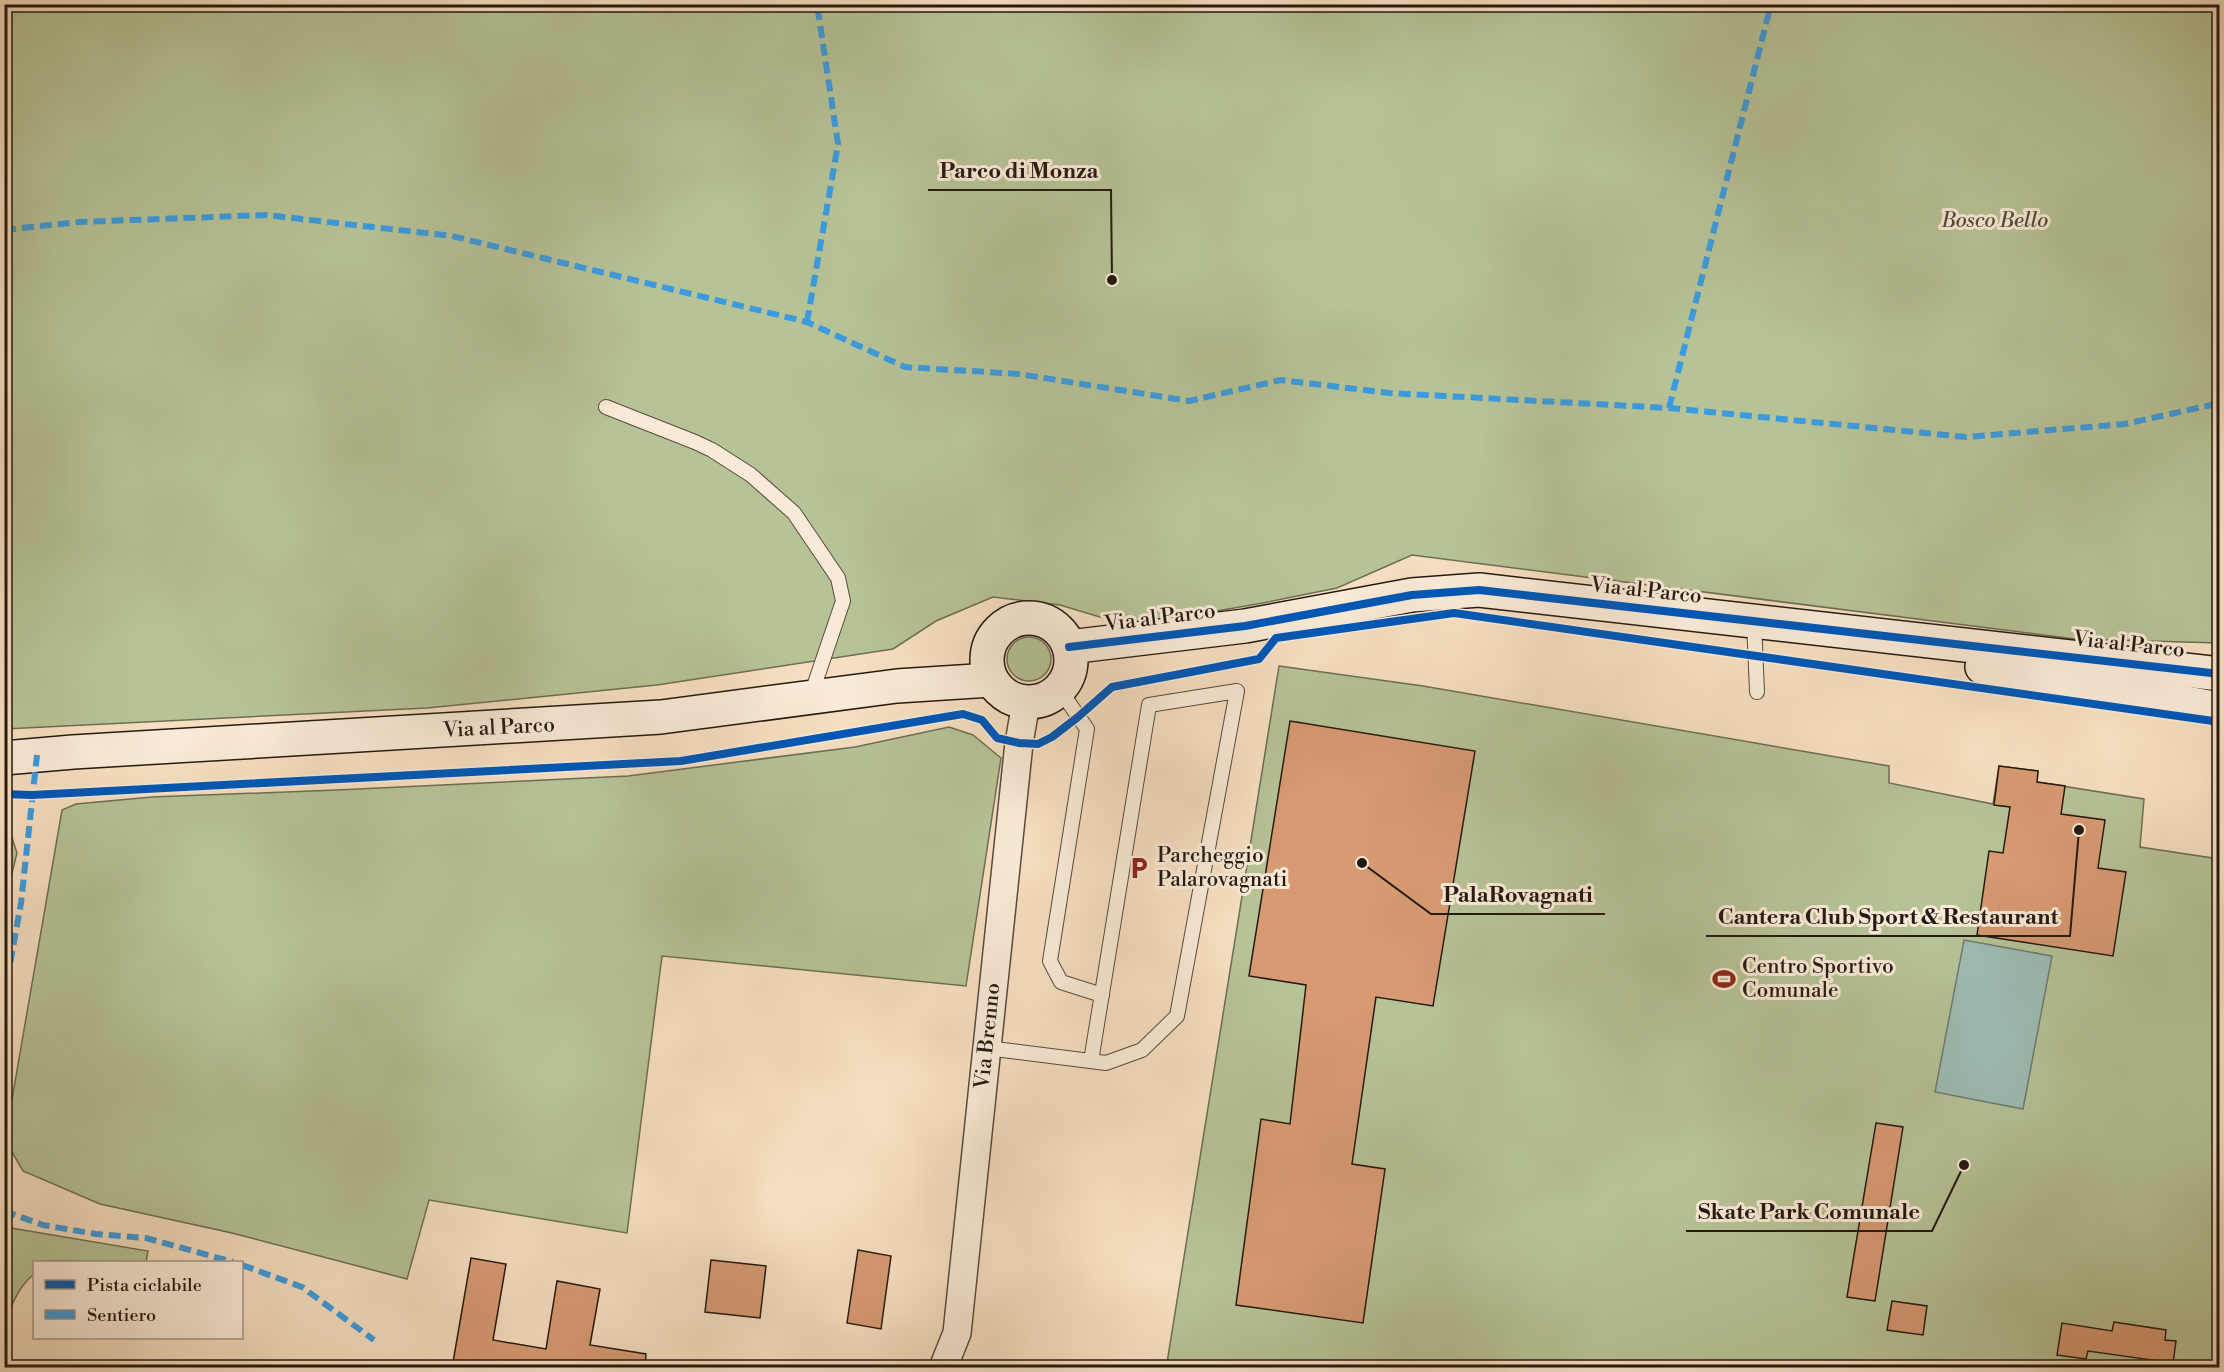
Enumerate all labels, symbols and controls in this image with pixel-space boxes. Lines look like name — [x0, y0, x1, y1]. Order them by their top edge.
callout: Parco di Monza — [928, 150, 1111, 190]
text: Parco di Monza — [940, 158, 1100, 185]
park label: Bosco Bello — [1941, 208, 2048, 234]
street label: Via al Parco — [1588, 572, 1703, 610]
street label: Via al Parco — [1102, 598, 1217, 638]
street label: Via al Parco — [2071, 626, 2186, 664]
street label: Via al Parco — [441, 712, 556, 744]
place label: Parcheggio Palarovagnati — [1157, 843, 1287, 893]
parking icon: Parcheggio Palarovagnati — [1126, 855, 1152, 881]
callout: PalaRovagnati — [1431, 874, 1605, 914]
text: PalaRovagnati — [1443, 882, 1593, 909]
callout: Cantera Club Sport & Restaurant — [1706, 896, 2070, 936]
text: Cantera Club Sport & Restaurant — [1718, 904, 2058, 931]
place label: Centro Sportivo Comunale — [1742, 954, 1894, 1004]
sports icon: Centro Sportivo Comunale — [1711, 966, 1737, 992]
street label: Via Brenno — [969, 982, 1007, 1091]
callout: Skate Park Comunale — [1686, 1191, 1932, 1231]
text: Skate Park Comunale — [1698, 1199, 1920, 1226]
legend — [33, 1261, 243, 1339]
text: Pista ciclabile — [87, 1274, 202, 1297]
text: Sentiero — [87, 1304, 156, 1327]

